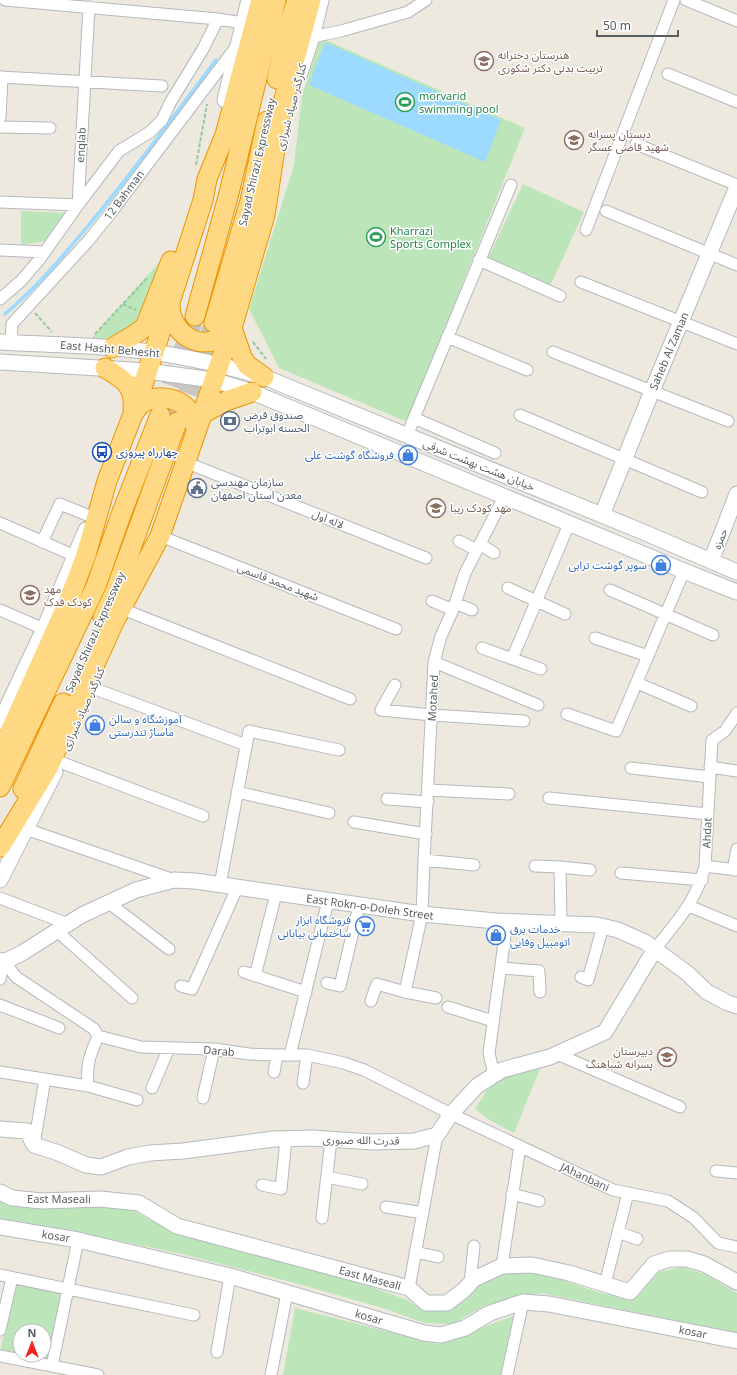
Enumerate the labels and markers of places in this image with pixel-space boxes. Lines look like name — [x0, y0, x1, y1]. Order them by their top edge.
place label: هنرستان دخترانه تربیت بدنی دکتر شکوری — [498, 47, 603, 75]
school or university icon: هنرستان دخترانه تربیت بدنی دکتر شکوری — [473, 50, 495, 72]
place label: morvarid swimming pool — [419, 88, 499, 116]
sports icon: morvarid swimming pool — [394, 91, 416, 113]
place label: دبستان پسرانه شهید قاضی عسگر — [587, 126, 669, 154]
school or university icon: دبستان پسرانه شهید قاضی عسگر — [563, 129, 585, 151]
place label: Kharrazi Sports Complex — [390, 223, 472, 251]
sports icon: Kharrazi Sports Complex — [365, 226, 387, 248]
place label: صندوق قرض الحسنه ابوتراب — [244, 407, 310, 435]
bank icon: صندوق قرض الحسنه ابوتراب — [219, 410, 241, 432]
bus stop icon: چهارراه پیروزی — [91, 441, 113, 463]
place label: چهارراه پیروزی — [116, 444, 179, 460]
shop icon: فروشگاه گوشت علی — [397, 444, 419, 466]
place label: فروشگاه گوشت علی — [305, 447, 394, 462]
place label: سازمان مهندسی معدن استان اصفهان — [211, 474, 302, 502]
public building icon: سازمان مهندسی معدن استان اصفهان — [186, 477, 208, 499]
school or university icon: مهد کودک زیبا — [425, 497, 447, 519]
place label: مهد کودک زیبا — [450, 500, 512, 515]
shop icon: سوپر گوشت ترابی — [650, 554, 672, 576]
place label: سوپر گوشت ترابی — [568, 557, 647, 573]
place label: مهد کودک فدک — [44, 581, 92, 609]
school or university icon: مهد کودک فدک — [19, 584, 41, 606]
place label: آموزشگاه و سالن ماساژ تندرستی — [109, 711, 182, 739]
shop icon: آموزشگاه و سالن ماساژ تندرستی — [84, 714, 106, 736]
place label: فروشگاه ابزار ساختمانی بیابانی — [278, 912, 351, 940]
supermarket icon: فروشگاه ابزار ساختمانی بیابانی — [354, 915, 376, 937]
place label: خدمات برق اتومبیل وفایی — [510, 921, 570, 949]
shop icon: خدمات برق اتومبیل وفایی — [485, 924, 507, 946]
place label: دبیرستان پسرانه شباهنگ — [586, 1043, 653, 1072]
school or university icon: دبیرستان پسرانه شباهنگ — [656, 1046, 678, 1068]

